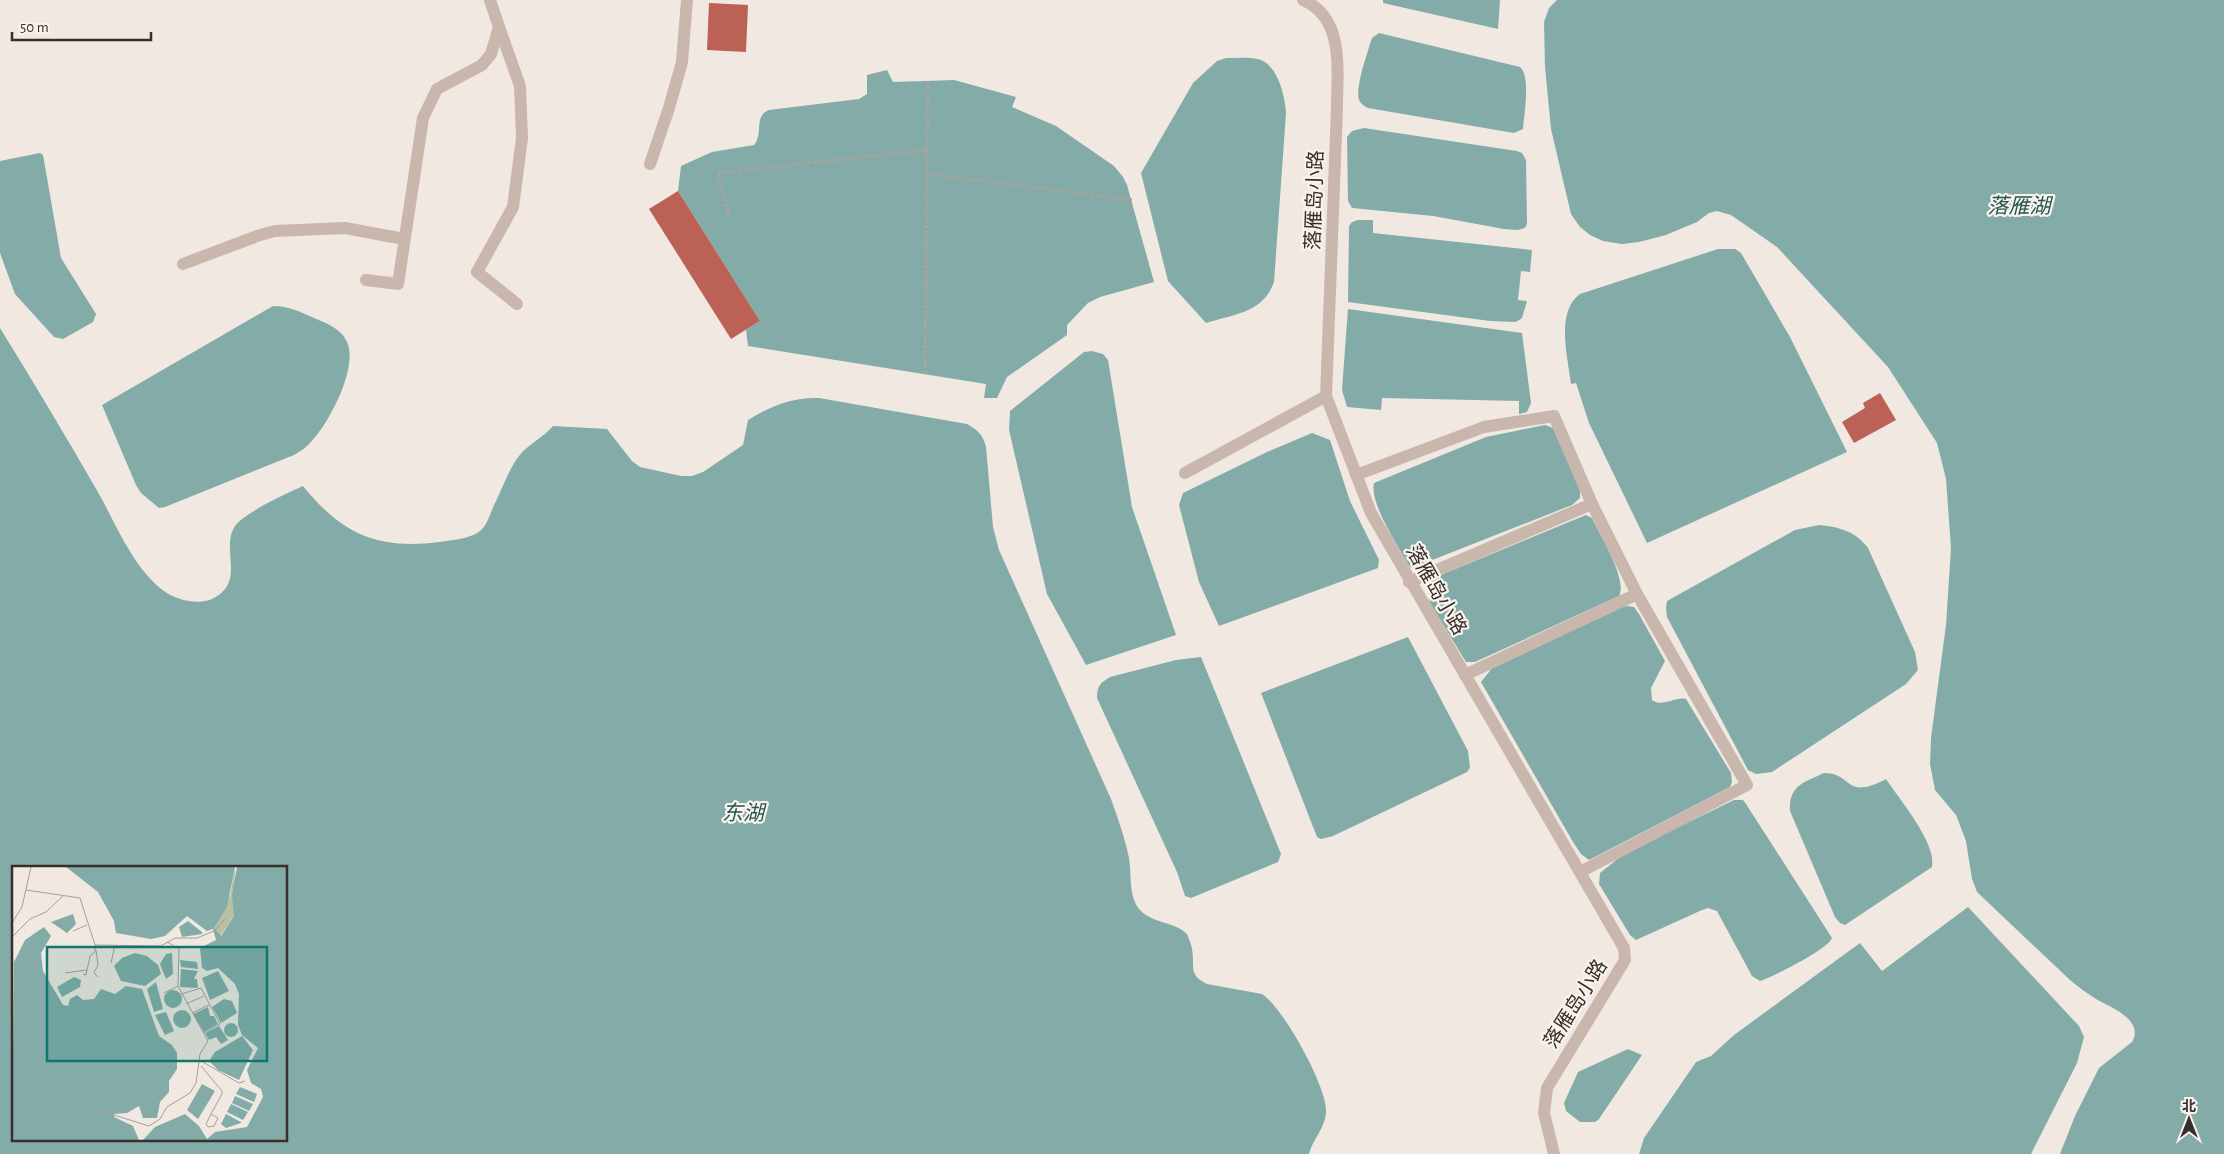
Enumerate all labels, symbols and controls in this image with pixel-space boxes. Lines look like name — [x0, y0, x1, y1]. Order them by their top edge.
scale bar — [12, 10, 151, 42]
text: 50 m — [20, 20, 49, 35]
street label: 落雁岛小路 — [1302, 150, 1327, 250]
water label: 落雁湖 — [1988, 195, 2053, 217]
street label: 落雁岛小路 — [1402, 541, 1471, 638]
water label: 东湖 — [722, 802, 767, 824]
inset map — [12, 866, 288, 1142]
street label: 落雁岛小路 — [1540, 956, 1611, 1052]
north arrow — [2164, 1094, 2214, 1144]
text: 北 — [2182, 1099, 2196, 1114]

